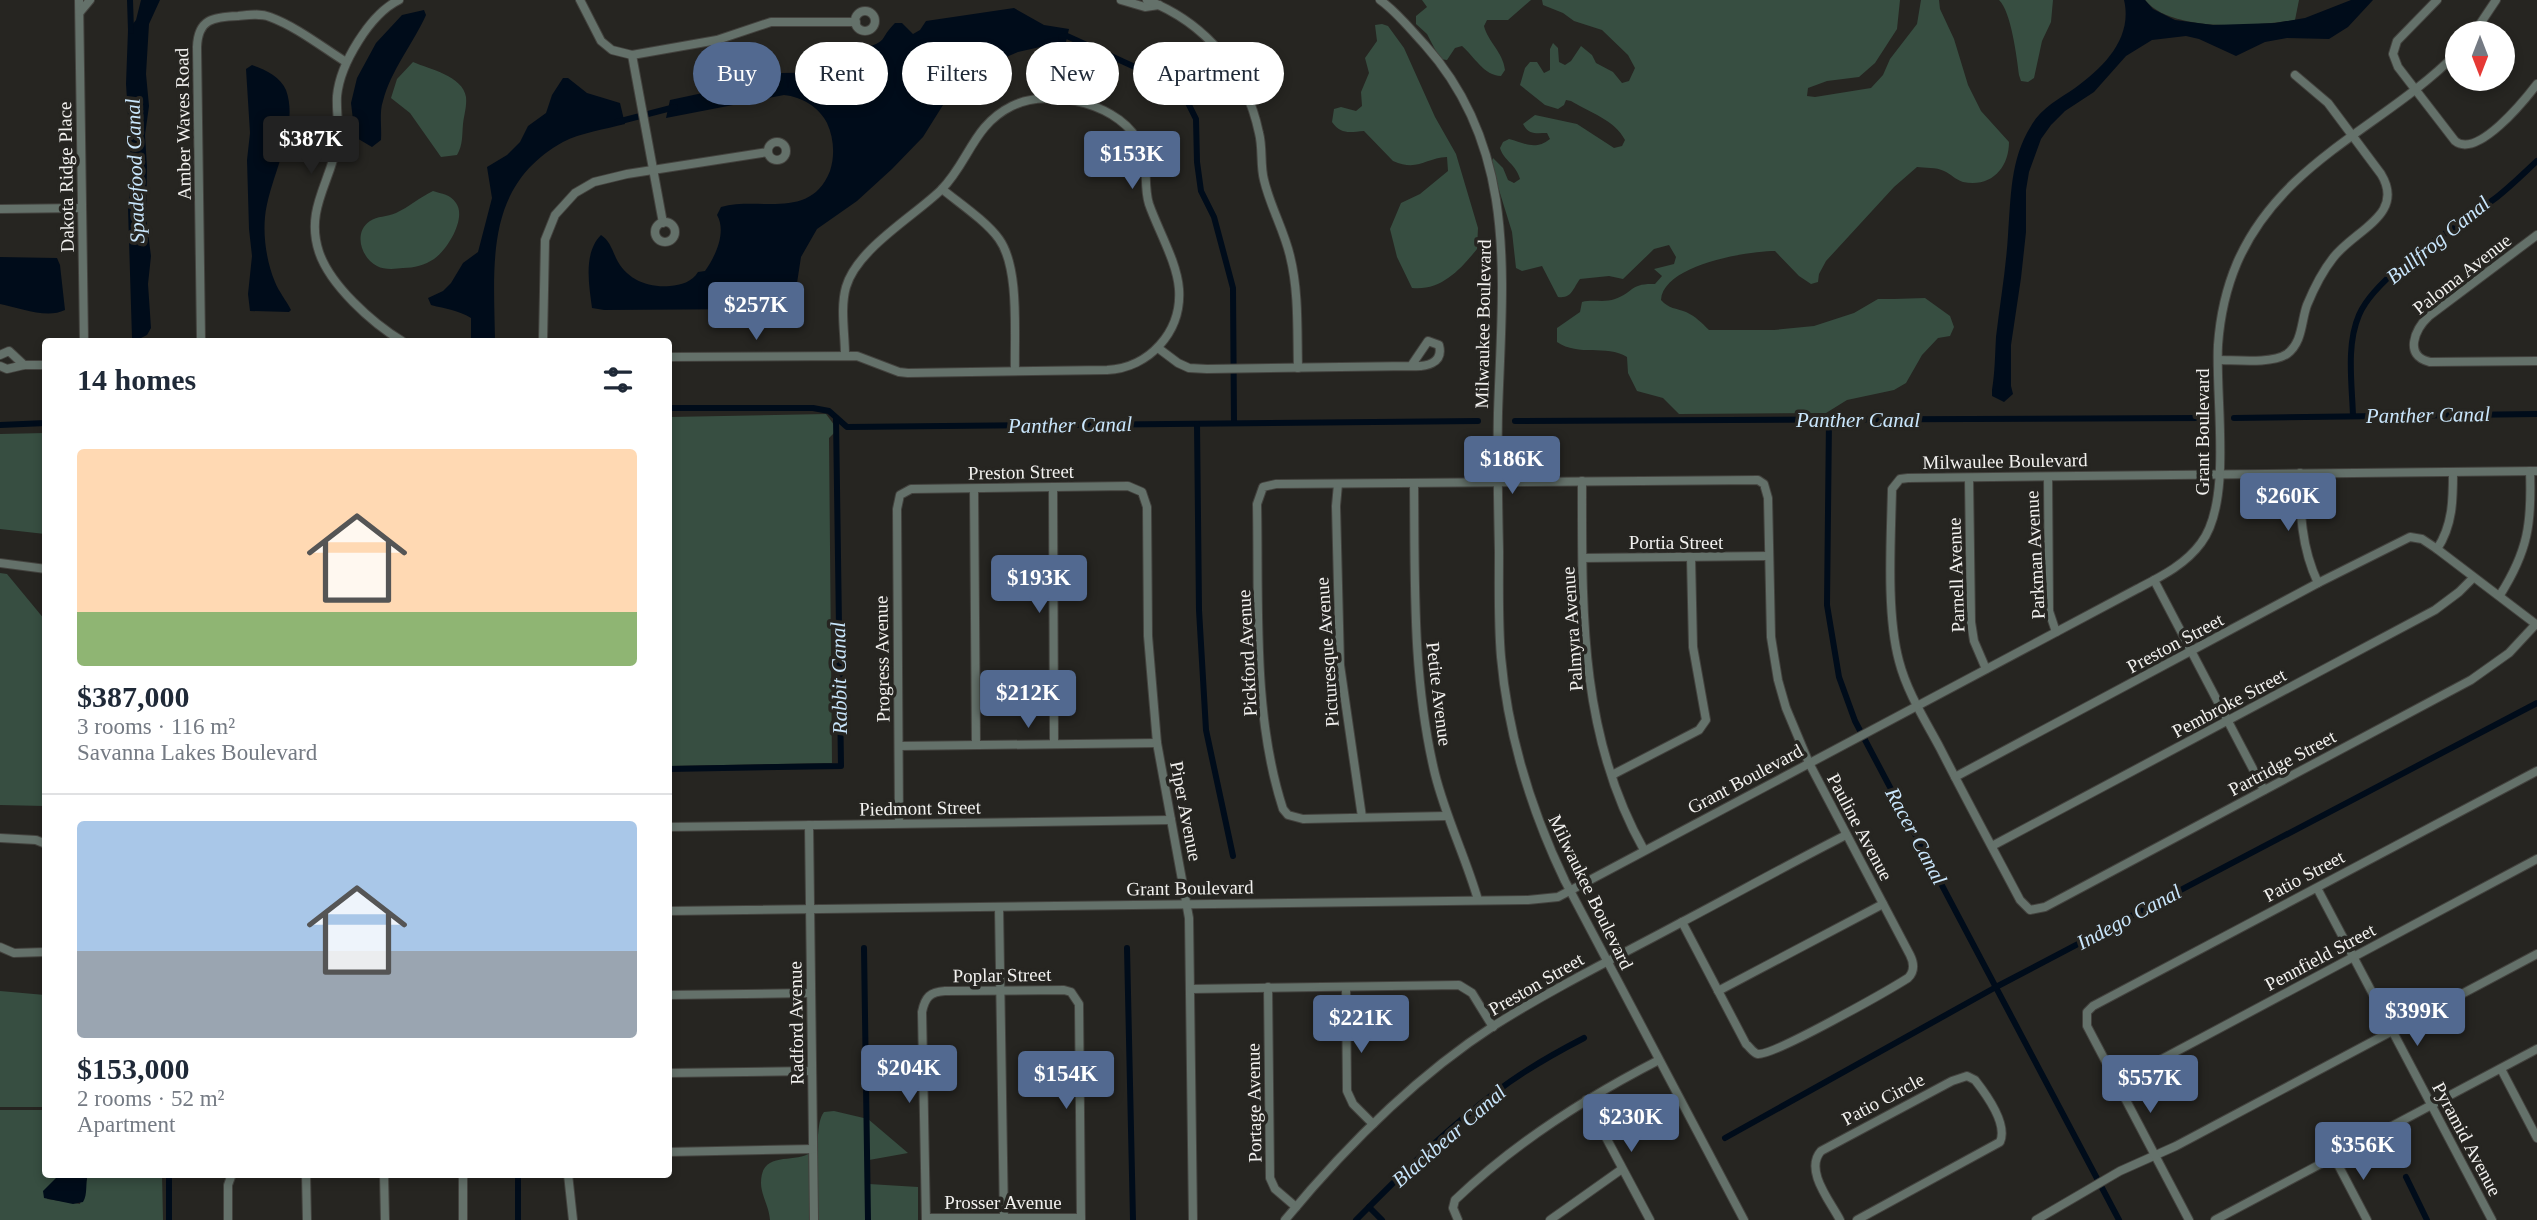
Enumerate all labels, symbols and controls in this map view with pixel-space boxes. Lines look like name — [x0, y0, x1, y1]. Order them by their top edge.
north arrow — [2445, 21, 2515, 91]
map controls — [2445, 21, 2515, 91]
chip: Buy — [693, 42, 781, 105]
chip: Rent — [795, 42, 888, 105]
chip: Filters — [902, 42, 1012, 105]
chip: New — [1026, 42, 1119, 105]
chip: Apartment — [1133, 42, 1284, 105]
street label: Amber Waves Road — [171, 47, 195, 200]
water label: Spadefood Canal — [120, 98, 150, 244]
street label: Dakota Ridge Place — [54, 101, 78, 253]
pin: $387K — [262, 116, 360, 176]
text: $387K — [279, 126, 343, 151]
pin: $153K — [1083, 132, 1181, 191]
text: $153K — [1100, 141, 1164, 166]
water label: Bullfrog Canal — [2382, 191, 2495, 289]
street label: Paloma Avenue — [2409, 229, 2515, 319]
street label: Milwaukee Boulevard — [1471, 239, 1495, 409]
pin: $257K — [707, 282, 805, 342]
text: $257K — [724, 292, 788, 317]
icon: filters — [599, 361, 637, 399]
text: 14 homes — [77, 363, 196, 396]
street label: Grant Boulevard — [2192, 368, 2213, 496]
water label: Panther Canal — [2365, 402, 2490, 428]
water label: Panther Canal — [1795, 408, 1920, 432]
water label: Panther Canal — [1007, 412, 1132, 438]
pin: $186K — [1463, 436, 1561, 496]
text: $186K — [1480, 446, 1544, 471]
street label: Milwaulee Boulevard — [1922, 449, 2088, 473]
street label: Preston Street — [968, 461, 1075, 483]
pin: $260K — [2239, 474, 2337, 533]
text: $260K — [2256, 483, 2320, 508]
street label: Parkman Avenue — [2021, 490, 2049, 620]
icon: home — [294, 495, 420, 621]
street label: Parnell Avenue — [1943, 517, 1969, 633]
street label: Portia Street — [1629, 532, 1724, 553]
pin: $193K — [990, 556, 1088, 615]
text: $193K — [1007, 565, 1071, 590]
street label: Palmyra Avenue — [1557, 566, 1587, 692]
street label: Picturesque Avenue — [1311, 576, 1343, 728]
street label: Pickford Avenue — [1233, 589, 1261, 717]
street label: Progress Avenue — [870, 595, 894, 723]
street label: Preston Street — [2123, 608, 2227, 677]
water label: Rabbit Canal — [826, 621, 852, 735]
street label: Petite Avenue — [1422, 641, 1456, 747]
street label: Pembroke Street — [2168, 664, 2290, 742]
pin: $212K — [979, 670, 1077, 730]
text: $387,000 — [77, 680, 190, 713]
text: $212K — [996, 680, 1060, 705]
text: 3 rooms · 116 m² — [77, 714, 235, 739]
street label: Partridge Street — [2225, 726, 2340, 800]
text: Savanna Lakes Boulevard — [77, 740, 317, 765]
street label: Grant Boulevard — [1684, 740, 1807, 818]
street label: Piper Avenue — [1166, 759, 1206, 863]
street label: Pauline Avenue — [1823, 770, 1897, 884]
water label: Racer Canal — [1880, 782, 1952, 889]
street label: Piedmont Street — [859, 796, 982, 820]
street label: Milwaukee Boulevard — [1544, 811, 1638, 973]
street label: Patio Street — [2260, 846, 2348, 906]
icon: home — [294, 867, 420, 993]
street label: Grant Boulevard — [1126, 876, 1254, 900]
water label: Indego Canal — [2072, 879, 2186, 955]
street label: Pennfield Street — [2261, 919, 2379, 995]
street label: Preston Street — [1485, 948, 1588, 1020]
street label: Radford Avenue — [784, 961, 808, 1085]
street label: Poplar Street — [952, 964, 1052, 986]
pin: $399K — [2368, 988, 2466, 1048]
pin: $221K — [1312, 996, 1410, 1055]
text: $399K — [2385, 998, 2449, 1023]
text: $221K — [1329, 1005, 1393, 1030]
street label: Portage Avenue — [1242, 1043, 1266, 1163]
pin: $204K — [860, 1046, 958, 1105]
text: $153,000 — [77, 1052, 190, 1085]
pin: $154K — [1017, 1052, 1115, 1111]
text: $204K — [877, 1055, 941, 1080]
pin: $557K — [2101, 1056, 2199, 1115]
text: $154K — [1034, 1061, 1098, 1086]
text: $557K — [2118, 1065, 2182, 1090]
street label: Patio Circle — [1838, 1069, 1928, 1129]
street label: Pyramid Avenue — [2428, 1079, 2506, 1199]
water label: Blackbear Canal — [1387, 1080, 1511, 1192]
text: 2 rooms · 52 m² — [77, 1086, 224, 1111]
pin: $230K — [1582, 1094, 1680, 1154]
text: $230K — [1599, 1104, 1663, 1129]
text: Apartment — [77, 1112, 175, 1137]
pin: $356K — [2314, 1122, 2412, 1182]
text: $356K — [2331, 1132, 2395, 1157]
street label: Prosser Avenue — [944, 1192, 1062, 1213]

